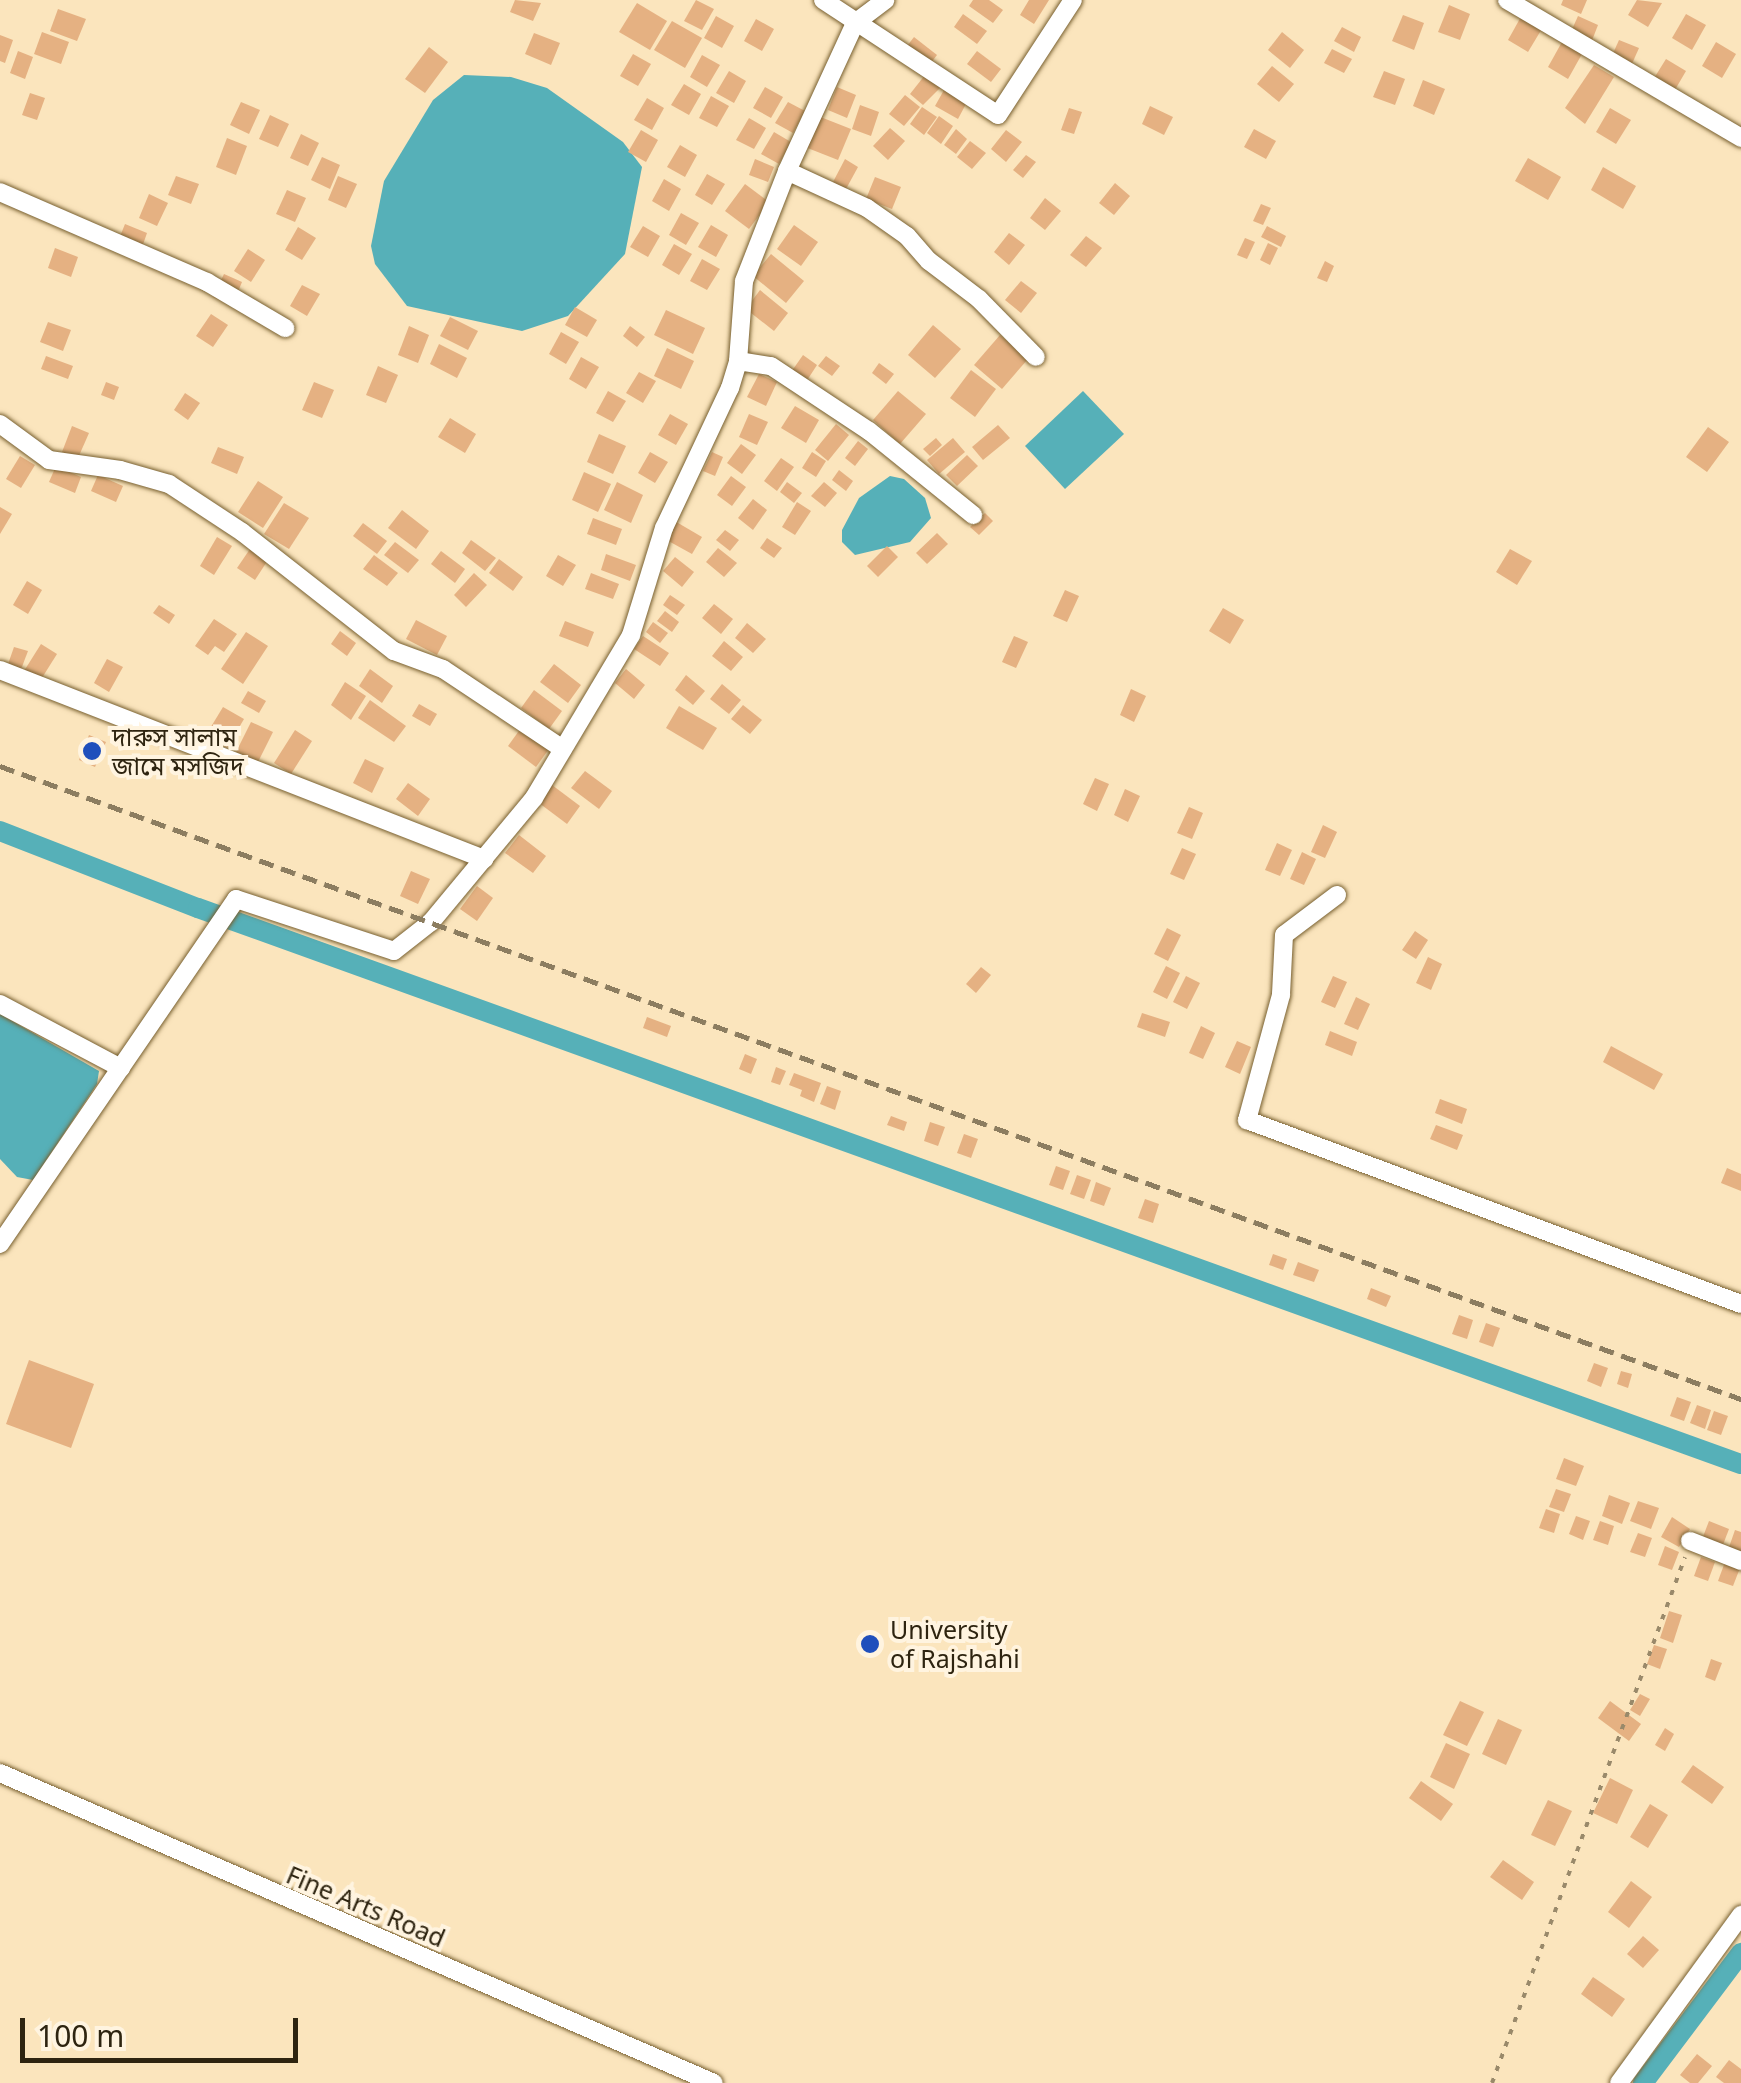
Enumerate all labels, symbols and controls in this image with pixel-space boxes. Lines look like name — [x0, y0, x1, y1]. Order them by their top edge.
place label: দারুস সালাম জামে মসজিদ — [112, 722, 244, 781]
marker: দারুস সালাম জামে মসজিদ — [81, 740, 103, 762]
place label: University of Rajshahi — [890, 1615, 1020, 1674]
marker: University of Rajshahi — [859, 1633, 881, 1655]
street label: Fine Arts Road — [282, 1859, 450, 1953]
scale bar — [25, 1998, 302, 2060]
text: 100 m — [37, 2015, 124, 2056]

